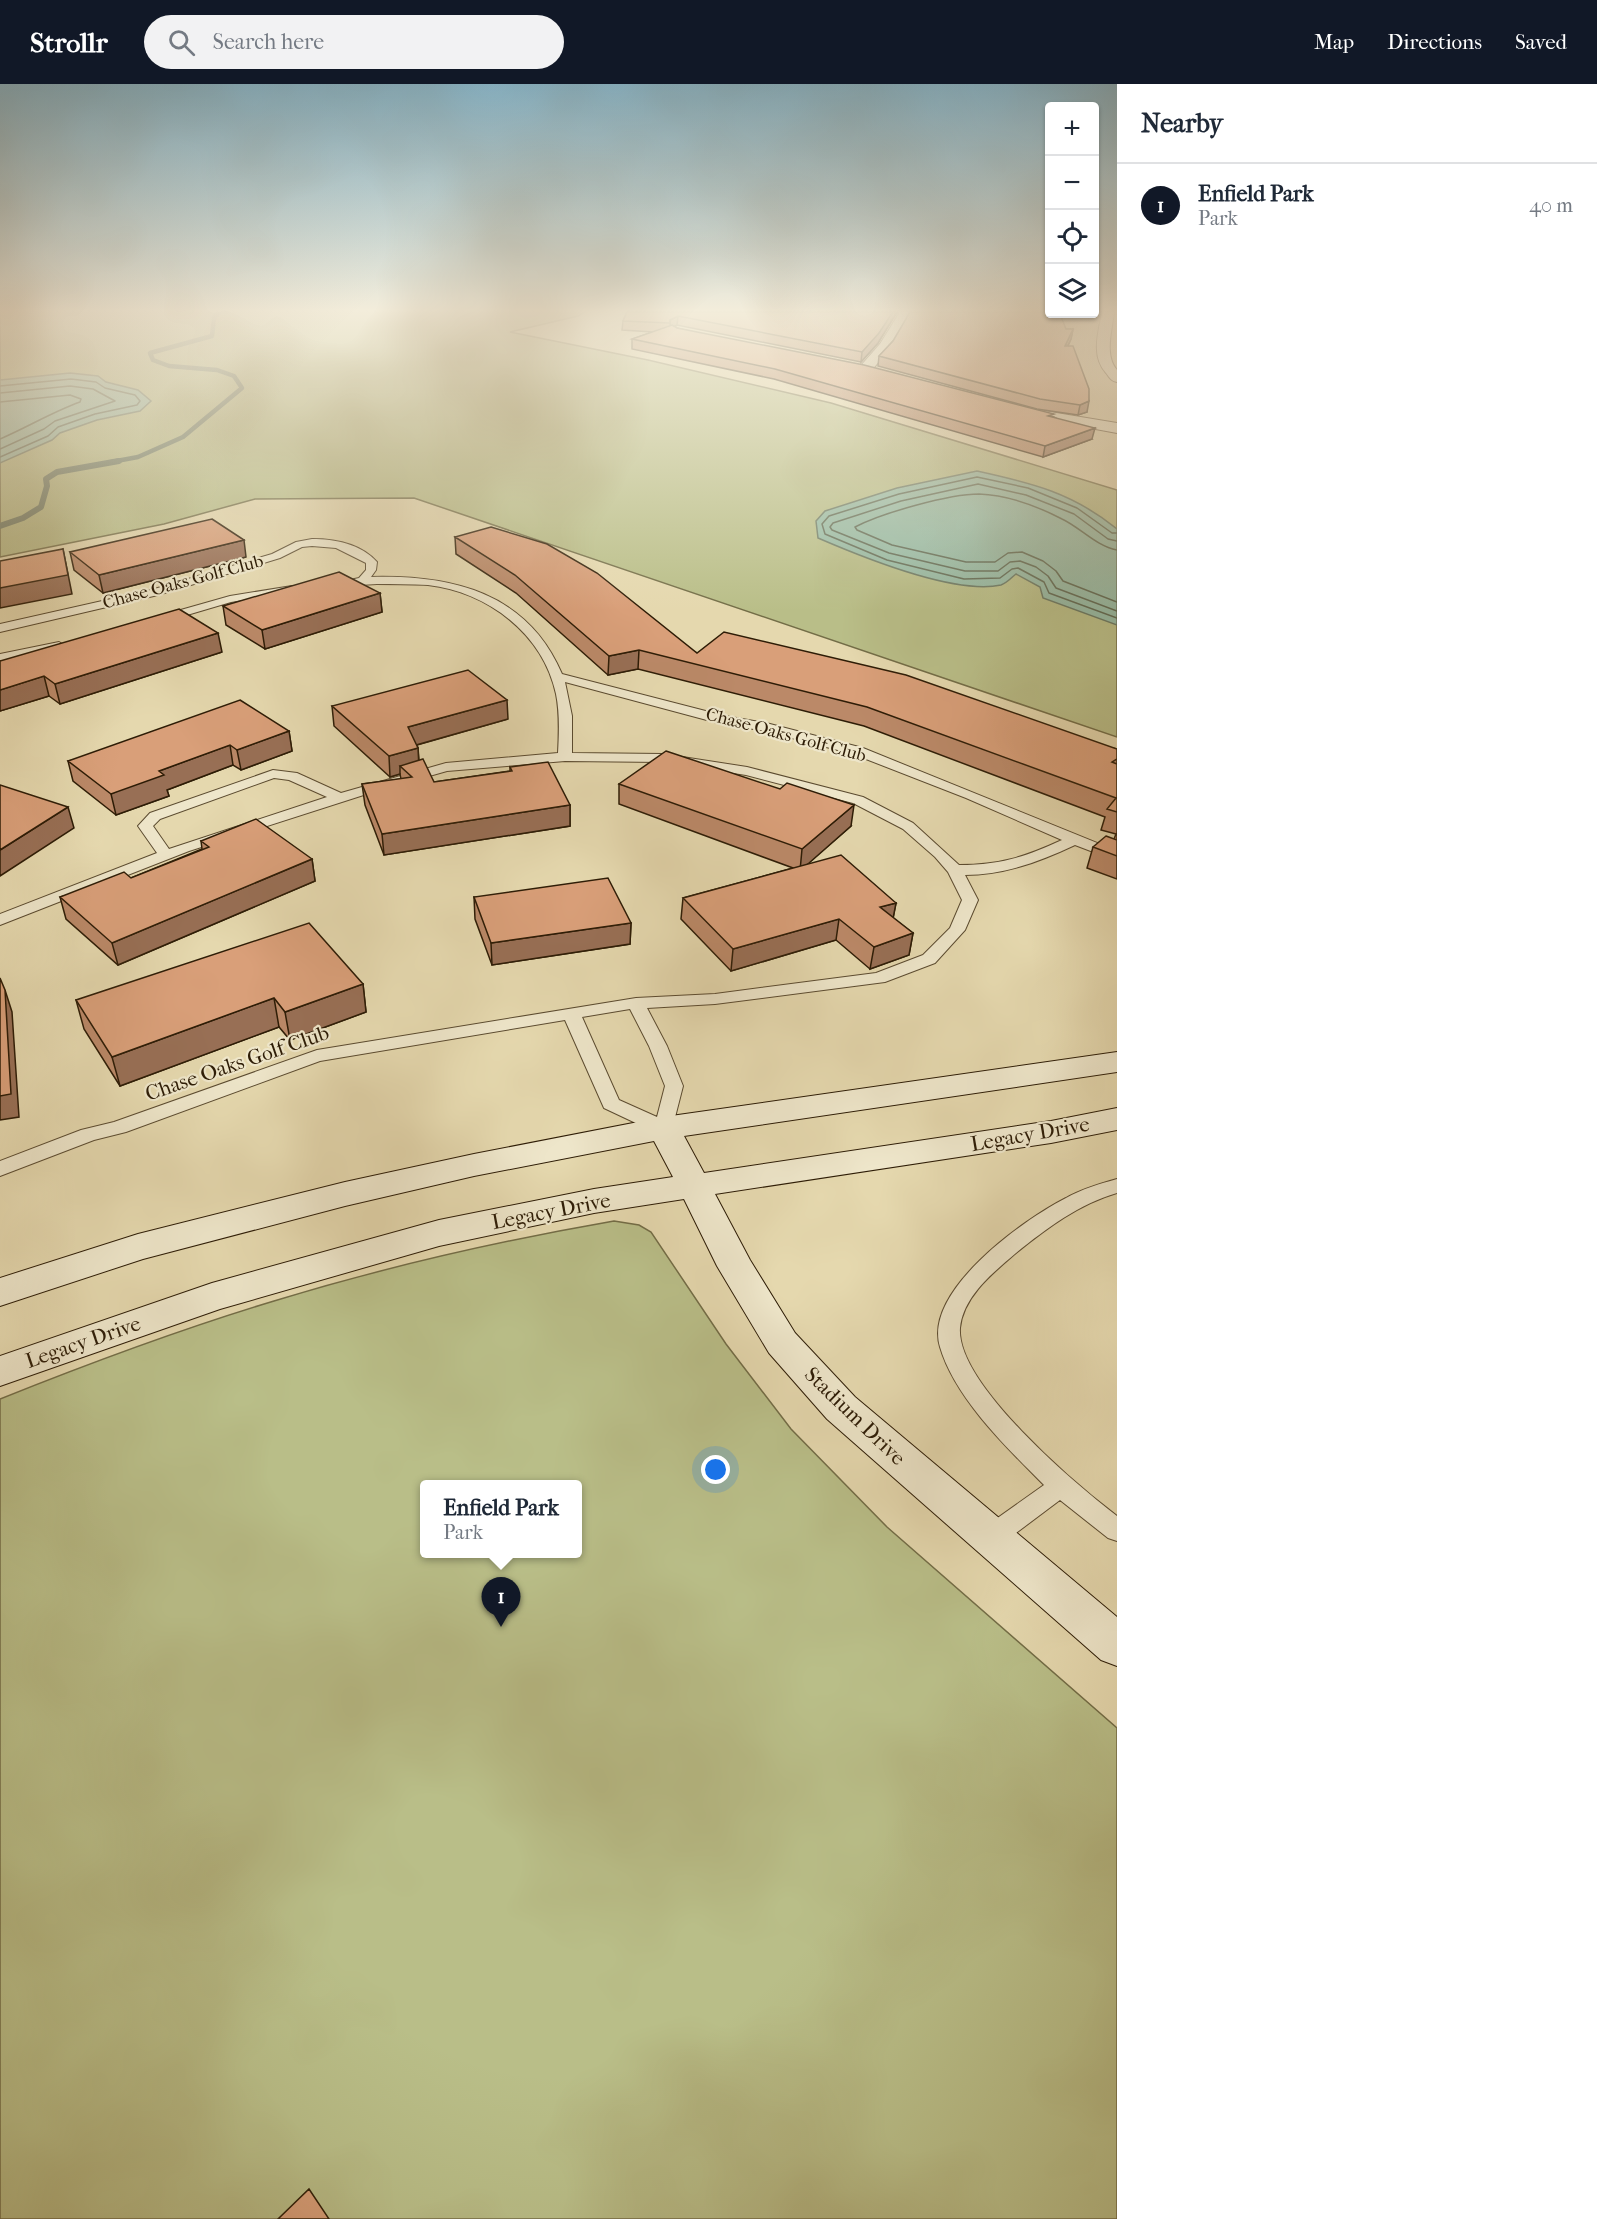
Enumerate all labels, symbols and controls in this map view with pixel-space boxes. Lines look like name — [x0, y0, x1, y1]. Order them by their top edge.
search box — [144, 15, 564, 69]
text: Strollr — [30, 26, 108, 59]
icon: search — [165, 26, 198, 59]
text: Search here — [213, 29, 324, 55]
text: Map — [1314, 30, 1354, 54]
text: Directions — [1387, 30, 1482, 54]
text: Saved — [1515, 30, 1567, 54]
map controls — [1045, 102, 1099, 318]
button: + — [1045, 102, 1099, 156]
text: Nearby — [1141, 108, 1223, 139]
button: − — [1045, 156, 1099, 210]
text: Enfield Park — [1198, 181, 1314, 207]
text: 1 — [1157, 194, 1164, 217]
text: 40 m — [1529, 194, 1573, 217]
text: Park — [1198, 207, 1238, 230]
button: locate — [1045, 210, 1099, 264]
button: layers — [1045, 264, 1099, 318]
street label: Chase Oaks Golf Club — [100, 550, 266, 614]
street label: Chase Oaks Golf Club — [703, 703, 869, 767]
street label: Chase Oaks Golf Club — [142, 1020, 332, 1106]
street label: Legacy Drive — [969, 1112, 1091, 1156]
street label: Legacy Drive — [490, 1188, 612, 1234]
street label: Legacy Drive — [22, 1311, 144, 1373]
street label: Stadium Drive — [800, 1362, 910, 1470]
your location — [701, 1455, 730, 1484]
popup — [420, 1480, 582, 1558]
text: Enfield Park — [443, 1495, 559, 1521]
text: Park — [443, 1521, 483, 1544]
pin: 1 — [482, 1578, 520, 1627]

